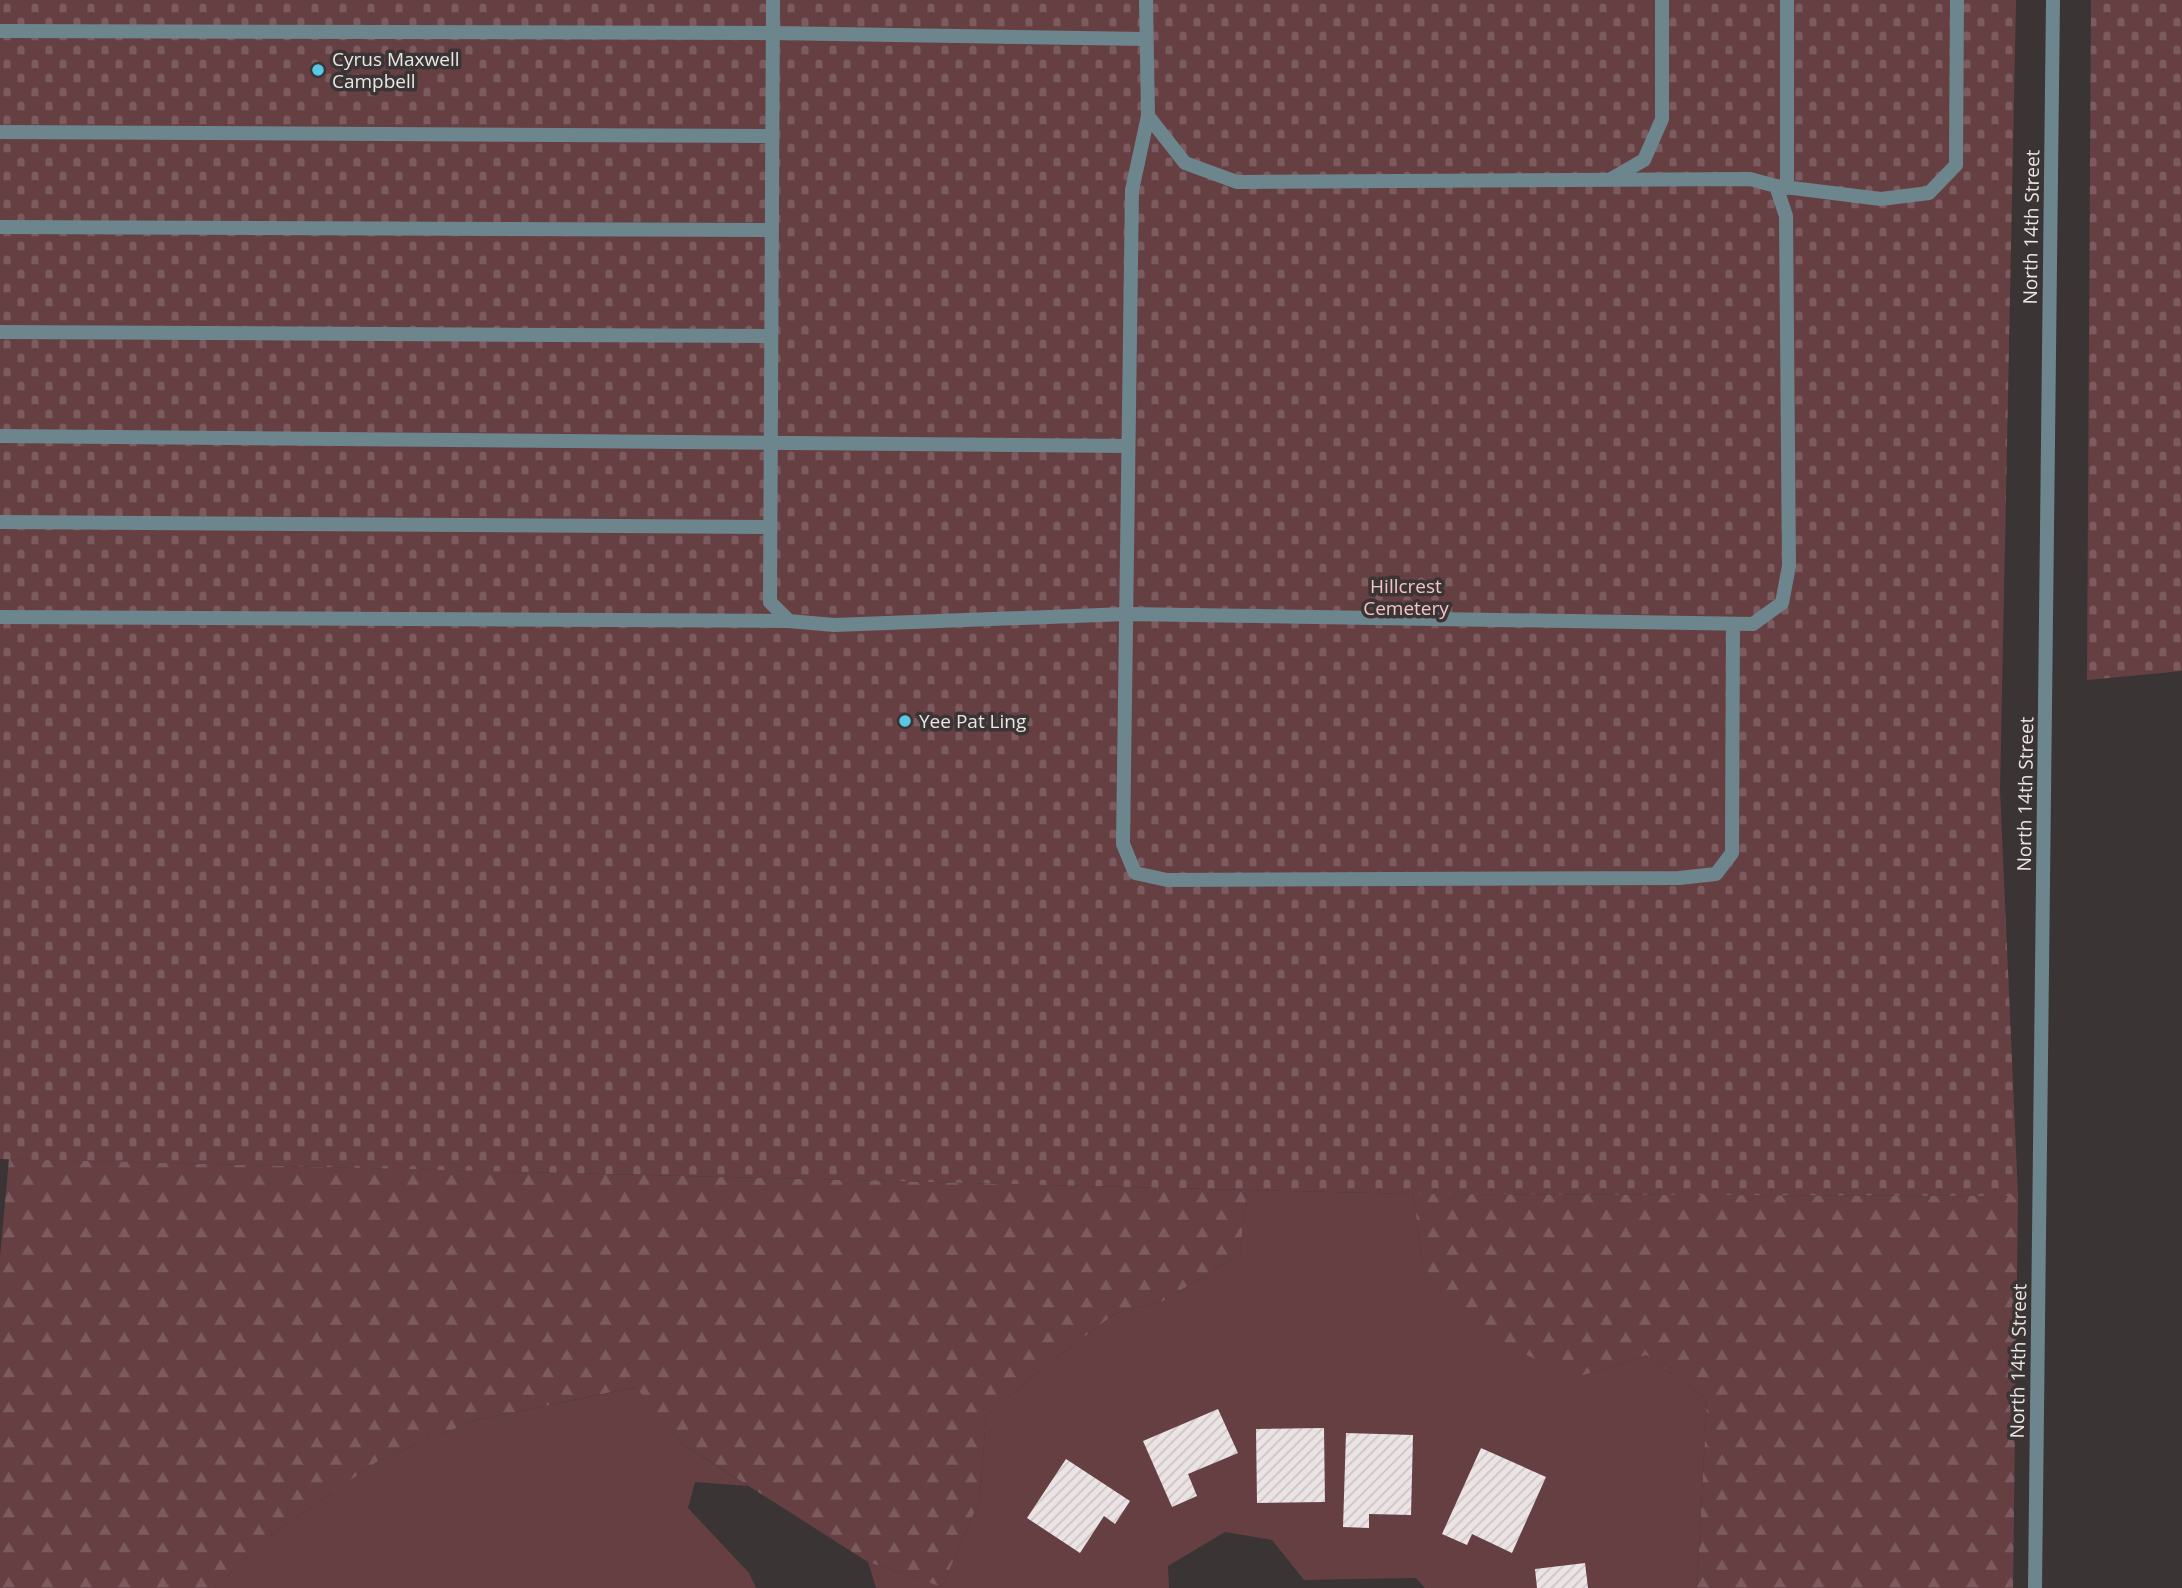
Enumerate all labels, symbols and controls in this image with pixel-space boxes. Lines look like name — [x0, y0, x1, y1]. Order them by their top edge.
place label: Cyrus Maxwell Campbell — [332, 46, 459, 94]
marker: Cyrus Maxwell Campbell — [310, 62, 326, 78]
street label: North 14th Street — [2017, 149, 2045, 305]
park label: Hillcrest Cemetery — [1363, 573, 1449, 621]
place label: Yee Pat Ling — [919, 708, 1026, 734]
marker: Yee Pat Ling — [897, 713, 913, 729]
street label: North 14th Street — [2011, 716, 2039, 872]
street label: North 14th Street — [2004, 1283, 2032, 1439]

